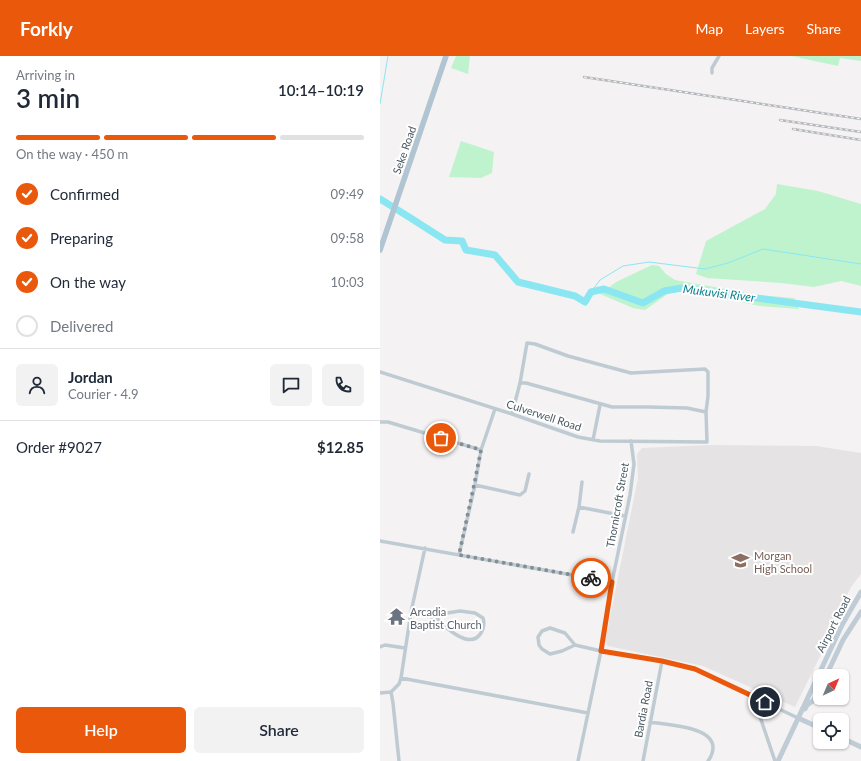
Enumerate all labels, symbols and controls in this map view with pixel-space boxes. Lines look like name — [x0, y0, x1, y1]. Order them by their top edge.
text: Forkly — [20, 17, 73, 40]
text: Map — [695, 20, 723, 37]
text: Layers — [745, 20, 785, 37]
text: Share — [807, 20, 841, 37]
text: Arriving in — [16, 67, 75, 83]
text: 10:14–10:19 — [278, 81, 364, 99]
text: 3 min — [16, 82, 80, 114]
street label: Seke Road — [390, 124, 418, 176]
text: On the way · 450 m — [16, 146, 128, 162]
icon: check — [16, 183, 38, 205]
text: Confirmed — [50, 185, 119, 203]
text: 09:49 — [331, 186, 364, 202]
icon: check — [16, 227, 38, 249]
text: Preparing — [50, 229, 113, 247]
text: 09:58 — [331, 230, 364, 246]
icon: check — [16, 271, 38, 293]
text: On the way — [50, 273, 126, 291]
text: 10:03 — [331, 274, 364, 290]
water label: Mukuvisi River — [682, 281, 757, 305]
text: Delivered — [50, 317, 113, 335]
button: person — [16, 364, 58, 406]
button: chat — [270, 364, 312, 406]
button: phone — [322, 364, 364, 406]
text: Jordan — [68, 368, 113, 386]
text: Courier · 4.9 — [68, 386, 139, 402]
street label: Culverwell Road — [505, 397, 583, 433]
pin — [424, 421, 458, 455]
icon: bag — [430, 427, 452, 449]
text: Order #9027 — [16, 438, 102, 456]
text: $12.85 — [317, 438, 364, 456]
street label: Thornicroft Street — [603, 461, 631, 548]
place label: Morgan High School — [754, 549, 812, 575]
school or university icon: Morgan High School — [731, 551, 751, 571]
courier — [571, 558, 611, 598]
icon: bike — [580, 567, 602, 589]
street label: Airport Road — [813, 594, 853, 654]
place label: Arcadia Baptist Church — [410, 605, 482, 631]
temple icon: Arcadia Baptist Church — [387, 607, 407, 627]
north arrow — [813, 669, 849, 705]
map controls — [813, 669, 849, 749]
street label: Bardia Road — [631, 679, 655, 739]
pin — [748, 685, 782, 719]
icon: home — [754, 691, 776, 713]
button: Help — [16, 707, 186, 753]
button: Share — [194, 707, 364, 753]
button: locate — [813, 713, 849, 749]

